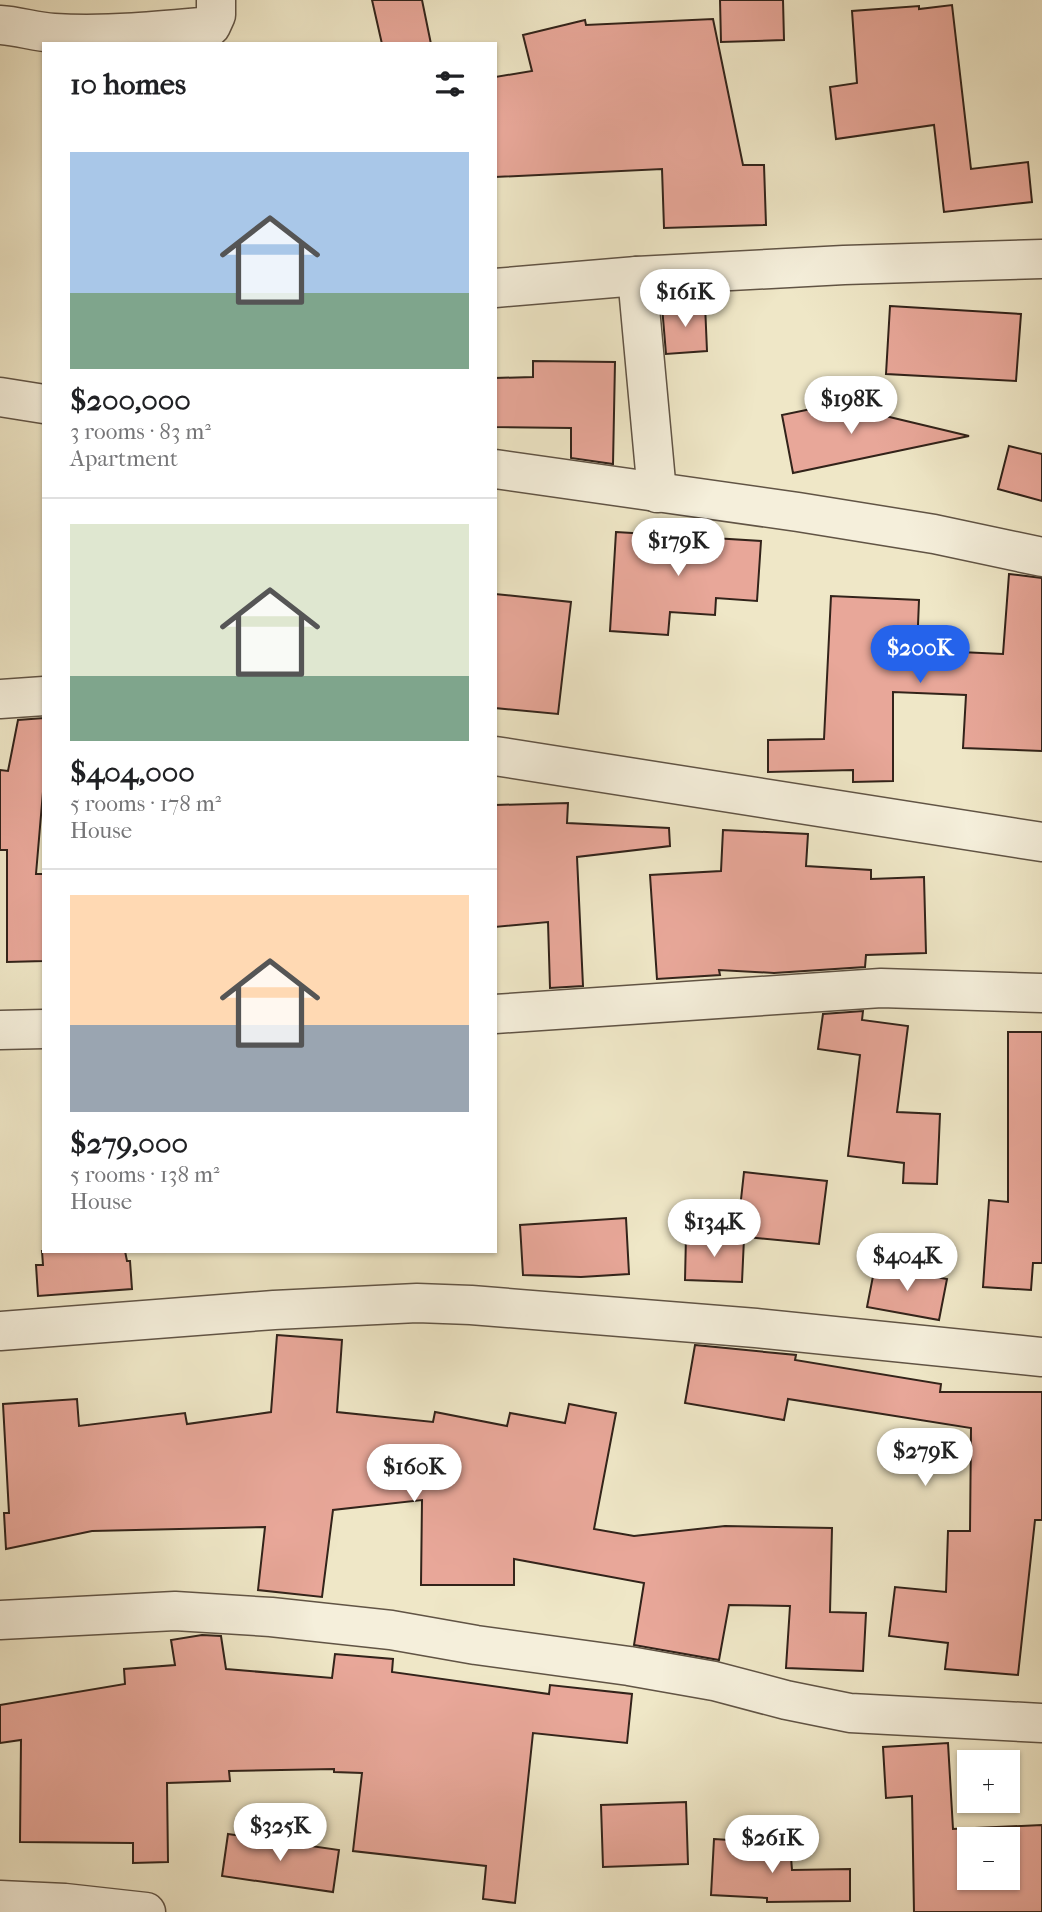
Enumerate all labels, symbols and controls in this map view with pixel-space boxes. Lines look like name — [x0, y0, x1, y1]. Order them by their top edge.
icon: filters — [431, 65, 469, 103]
text: 10 homes — [70, 67, 186, 102]
icon: home — [207, 197, 333, 323]
pin: $161K — [636, 270, 734, 329]
text: $161K — [656, 278, 714, 305]
pin: $198K — [802, 376, 900, 436]
text: $200,000 — [70, 383, 191, 418]
text: $198K — [820, 385, 882, 412]
text: 3 rooms · 83 m² — [70, 418, 211, 445]
text: Apartment — [70, 445, 178, 472]
pin: $179K — [629, 518, 727, 578]
text: $179K — [648, 527, 708, 554]
icon: home — [207, 569, 333, 695]
pin: $200K — [871, 626, 969, 685]
text: $200K — [887, 634, 953, 661]
text: $404,000 — [70, 755, 195, 790]
text: 5 rooms · 178 m² — [70, 790, 221, 817]
text: House — [70, 817, 132, 844]
icon: home — [207, 940, 333, 1066]
text: $279,000 — [70, 1126, 188, 1161]
text: 5 rooms · 138 m² — [70, 1161, 220, 1188]
text: House — [70, 1188, 132, 1215]
pin: $134K — [665, 1200, 763, 1259]
text: $134K — [684, 1208, 744, 1235]
pin: $404K — [858, 1234, 956, 1293]
text: $404K — [873, 1242, 941, 1269]
pin: $279K — [876, 1428, 974, 1488]
text: $279K — [893, 1437, 957, 1464]
pin: $160K — [365, 1444, 463, 1504]
text: $160K — [383, 1453, 445, 1480]
map controls — [957, 1750, 1020, 1890]
button: + — [957, 1750, 1020, 1813]
pin: $325K — [231, 1804, 329, 1863]
text: $325K — [250, 1812, 310, 1839]
pin: $261K — [723, 1815, 821, 1875]
text: $261K — [741, 1824, 803, 1851]
button: − — [957, 1827, 1020, 1890]

